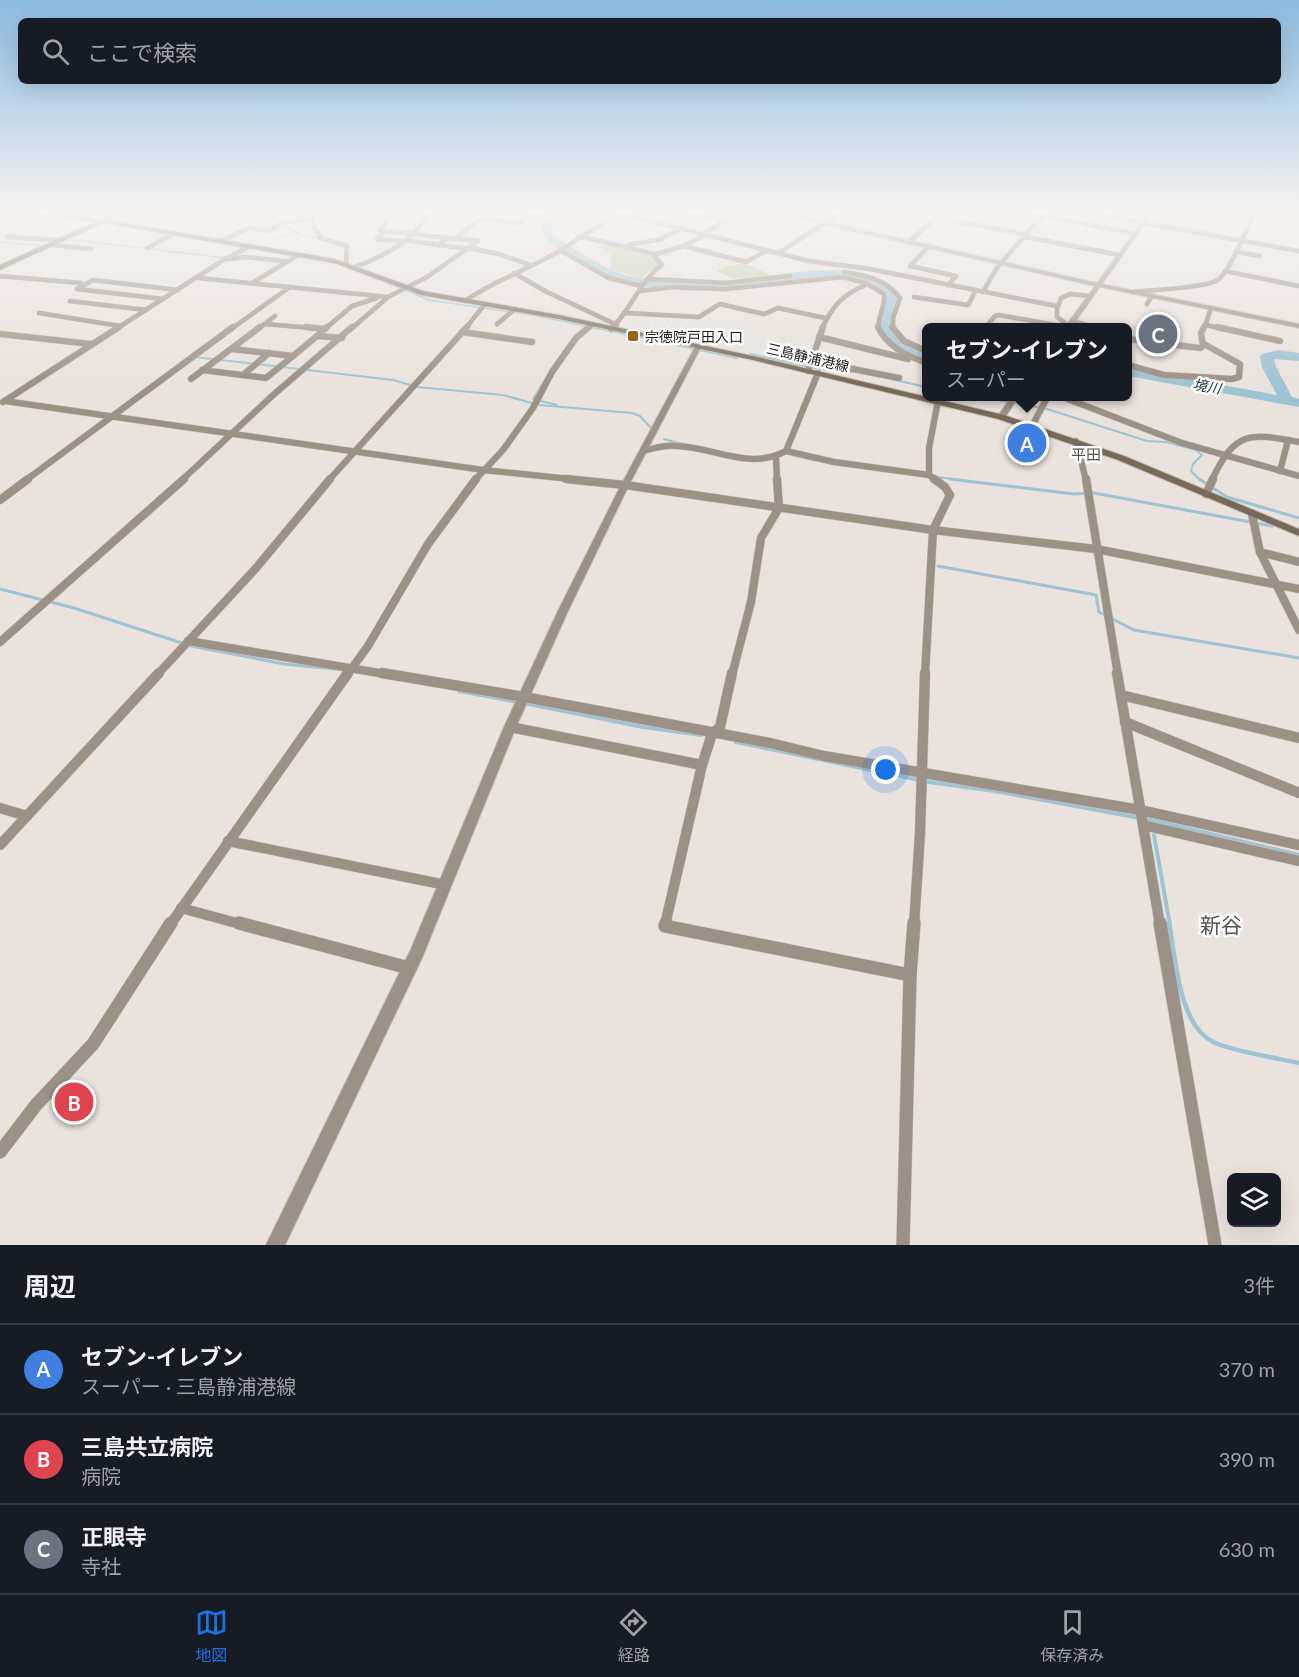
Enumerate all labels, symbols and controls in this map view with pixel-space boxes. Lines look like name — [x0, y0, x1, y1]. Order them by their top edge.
search box — [18, 18, 1281, 84]
icon: search — [39, 35, 72, 68]
text: ここで検索 — [87, 39, 197, 66]
pin: C — [1138, 312, 1178, 356]
popup — [922, 323, 1132, 401]
place label: 宗徳院戸田入口 — [645, 328, 743, 345]
marker: 宗徳院戸田入口 — [626, 329, 640, 343]
text: セブン-イレブン — [946, 336, 1108, 363]
street label: 三島静浦港線 — [765, 339, 851, 375]
text: スーパー — [946, 367, 1026, 391]
water label: 境川 — [1192, 375, 1224, 397]
pin: A — [1008, 420, 1046, 466]
district label: 平田 — [1071, 445, 1101, 463]
your location — [871, 755, 900, 784]
district label: 新谷 — [1200, 912, 1242, 937]
pin: B — [54, 1080, 94, 1124]
map controls — [1227, 1173, 1281, 1227]
button: layers — [1227, 1173, 1281, 1227]
text: 周辺 — [24, 1270, 76, 1302]
text: 3件 — [1243, 1273, 1275, 1297]
text: セブン-イレブン — [81, 1343, 243, 1370]
text: A — [37, 1357, 50, 1381]
text: 370 m — [1219, 1357, 1275, 1381]
text: スーパー · 三島静浦港線 — [81, 1374, 296, 1398]
text: 三島共立病院 — [81, 1433, 213, 1460]
text: B — [37, 1447, 50, 1471]
text: 390 m — [1219, 1447, 1275, 1471]
text: 病院 — [81, 1464, 121, 1488]
text: 正眼寺 — [81, 1523, 147, 1550]
text: C — [37, 1537, 50, 1561]
text: 630 m — [1219, 1537, 1275, 1561]
text: 寺社 — [81, 1554, 121, 1578]
tab: 地図 — [195, 1606, 228, 1666]
tab: 経路 — [617, 1606, 650, 1666]
tab: 保存済み — [1040, 1606, 1104, 1666]

